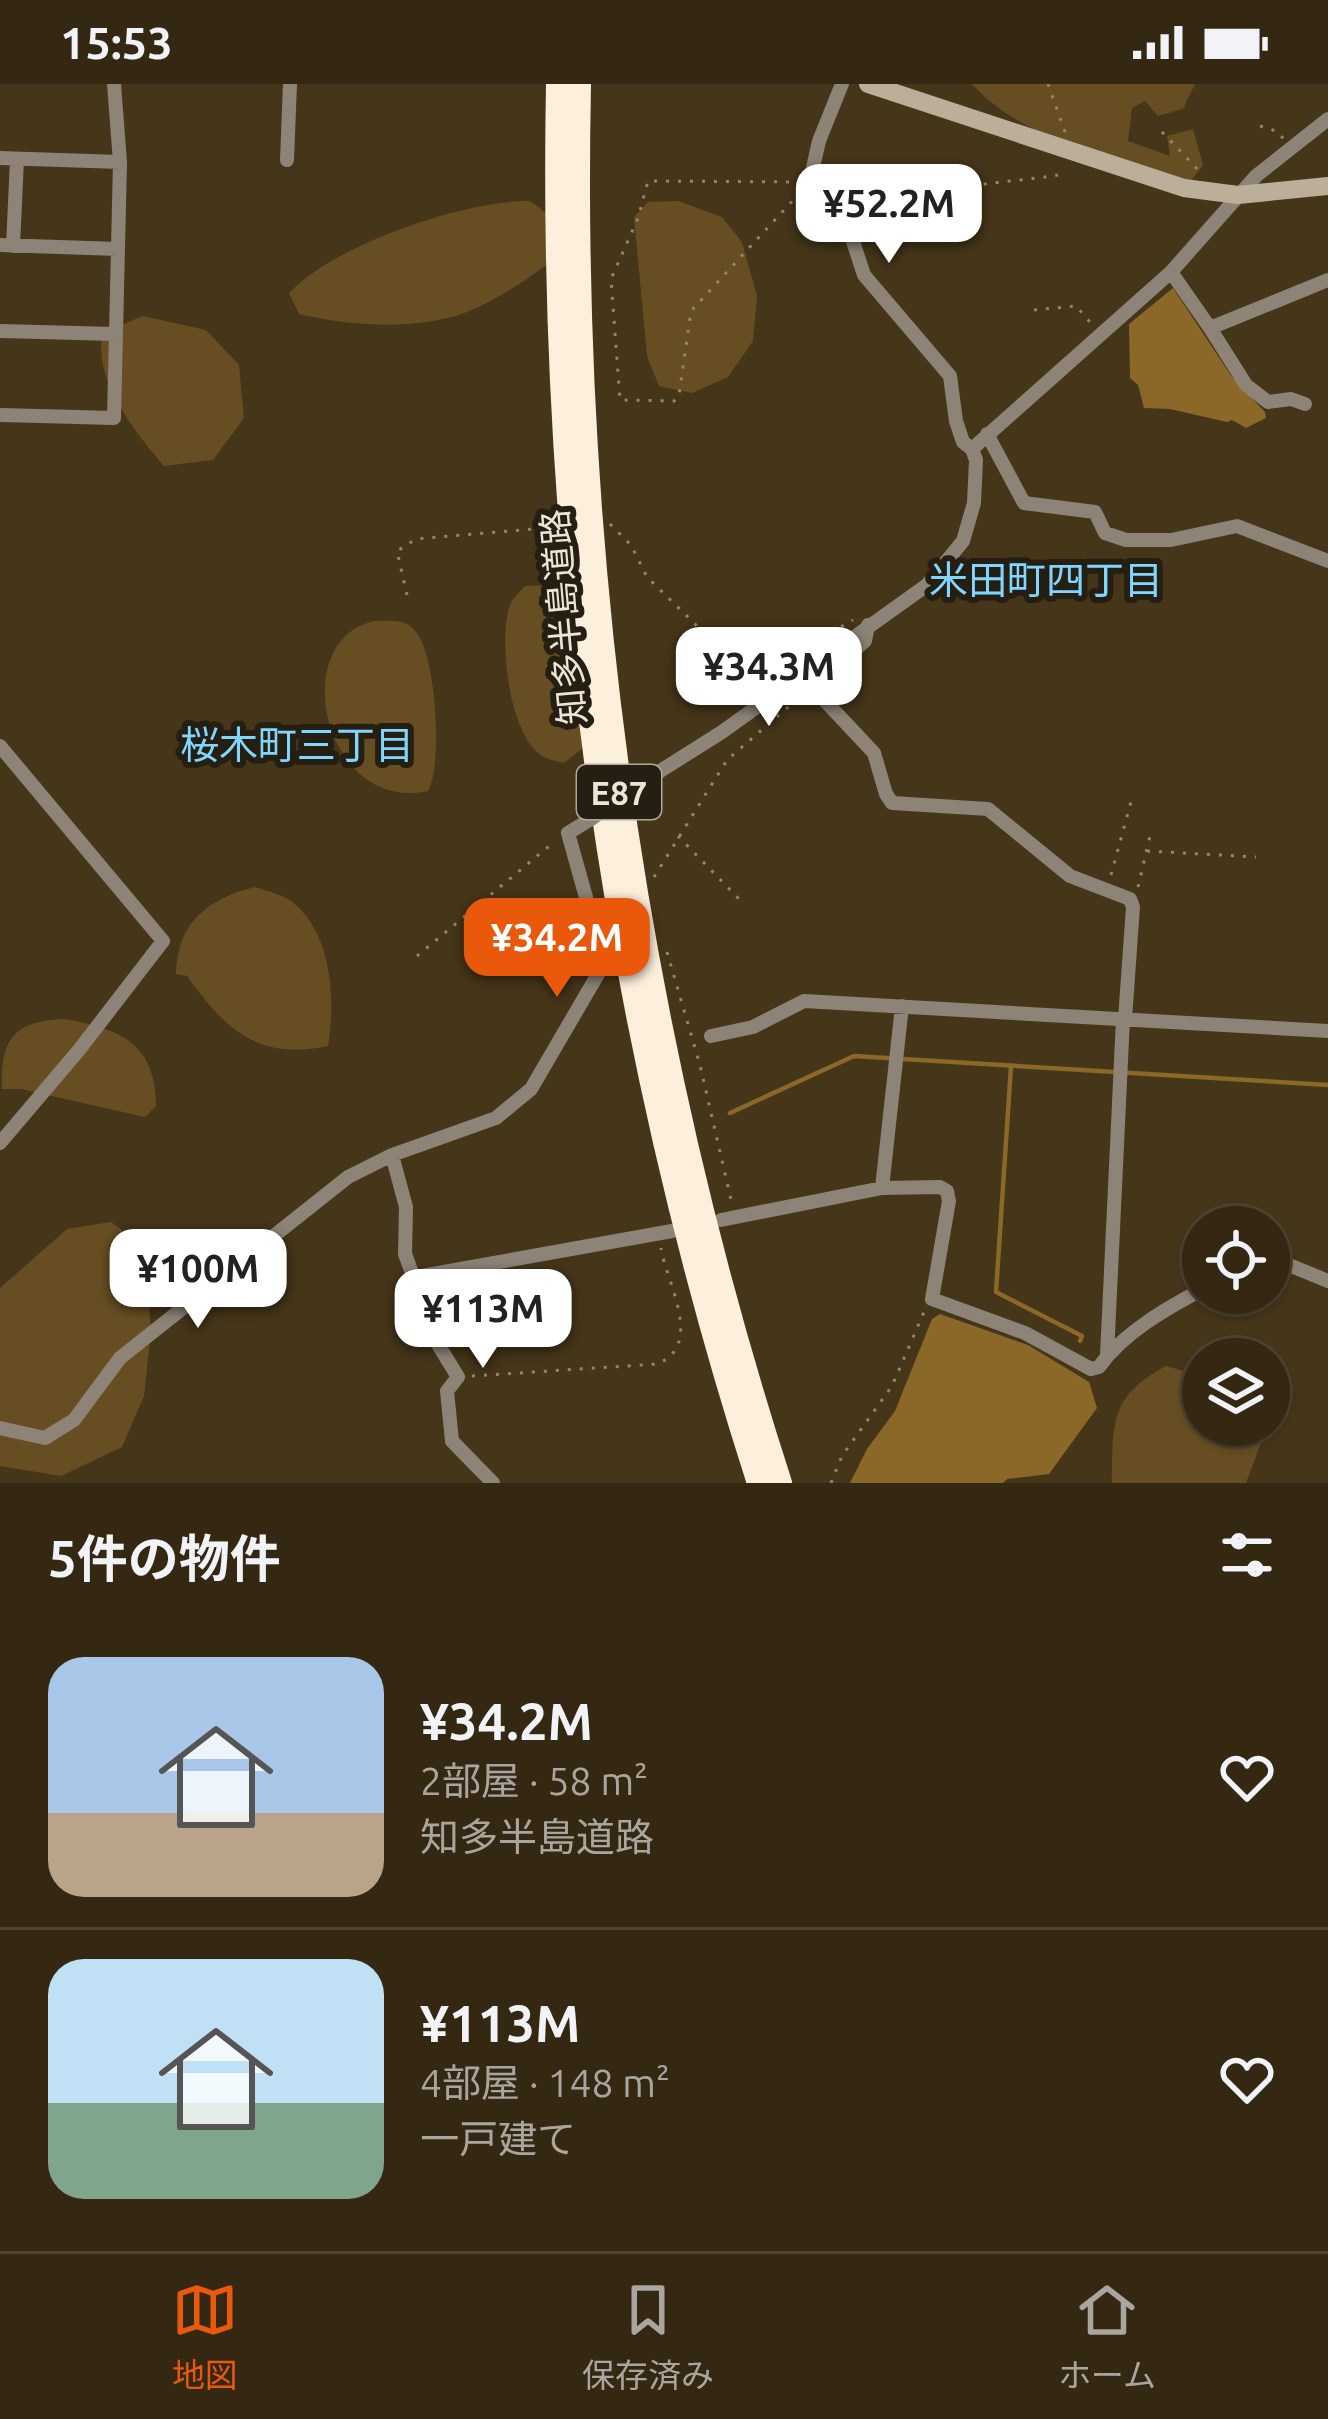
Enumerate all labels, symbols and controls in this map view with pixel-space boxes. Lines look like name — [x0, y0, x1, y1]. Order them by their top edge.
text: 15:53 — [60, 17, 173, 68]
pin: ¥52.2M — [791, 164, 987, 266]
text: ¥52.2M — [823, 181, 955, 224]
street label: 知多半島道路 — [533, 508, 593, 726]
district label: 米田町四丁目 — [929, 558, 1163, 601]
pin: ¥34.3M — [671, 627, 867, 729]
text: ¥34.3M — [703, 644, 835, 687]
district label: 桜木町三丁目 — [180, 723, 414, 766]
road number: E87 — [577, 765, 661, 819]
pin: ¥34.2M — [459, 898, 655, 1000]
text: ¥34.2M — [491, 915, 623, 958]
map controls — [1182, 1206, 1290, 1446]
button: locate — [1182, 1206, 1290, 1314]
pin: ¥100M — [114, 1229, 282, 1331]
text: ¥100M — [137, 1246, 259, 1289]
pin: ¥113M — [399, 1269, 567, 1371]
text: ¥113M — [422, 1286, 544, 1329]
button: layers — [1182, 1338, 1290, 1446]
icon: filters — [1214, 1522, 1280, 1588]
text: 5件の物件 — [48, 1529, 281, 1587]
text: ¥34.2M — [420, 1692, 593, 1750]
icon: home — [144, 1705, 288, 1849]
icon: heart — [1214, 1744, 1280, 1810]
text: 2部屋 · 58 m² — [420, 1759, 648, 1802]
text: 知多半島道路 — [420, 1815, 654, 1858]
text: ¥113M — [420, 1994, 580, 2052]
icon: home — [144, 2007, 288, 2151]
icon: heart — [1214, 2046, 1280, 2112]
text: 4部屋 · 148 m² — [420, 2061, 670, 2104]
text: 一戸建て — [420, 2117, 576, 2160]
tab: 地図 — [172, 2277, 238, 2397]
tab: 保存済み — [582, 2277, 714, 2397]
tab: ホーム — [1058, 2277, 1156, 2397]

